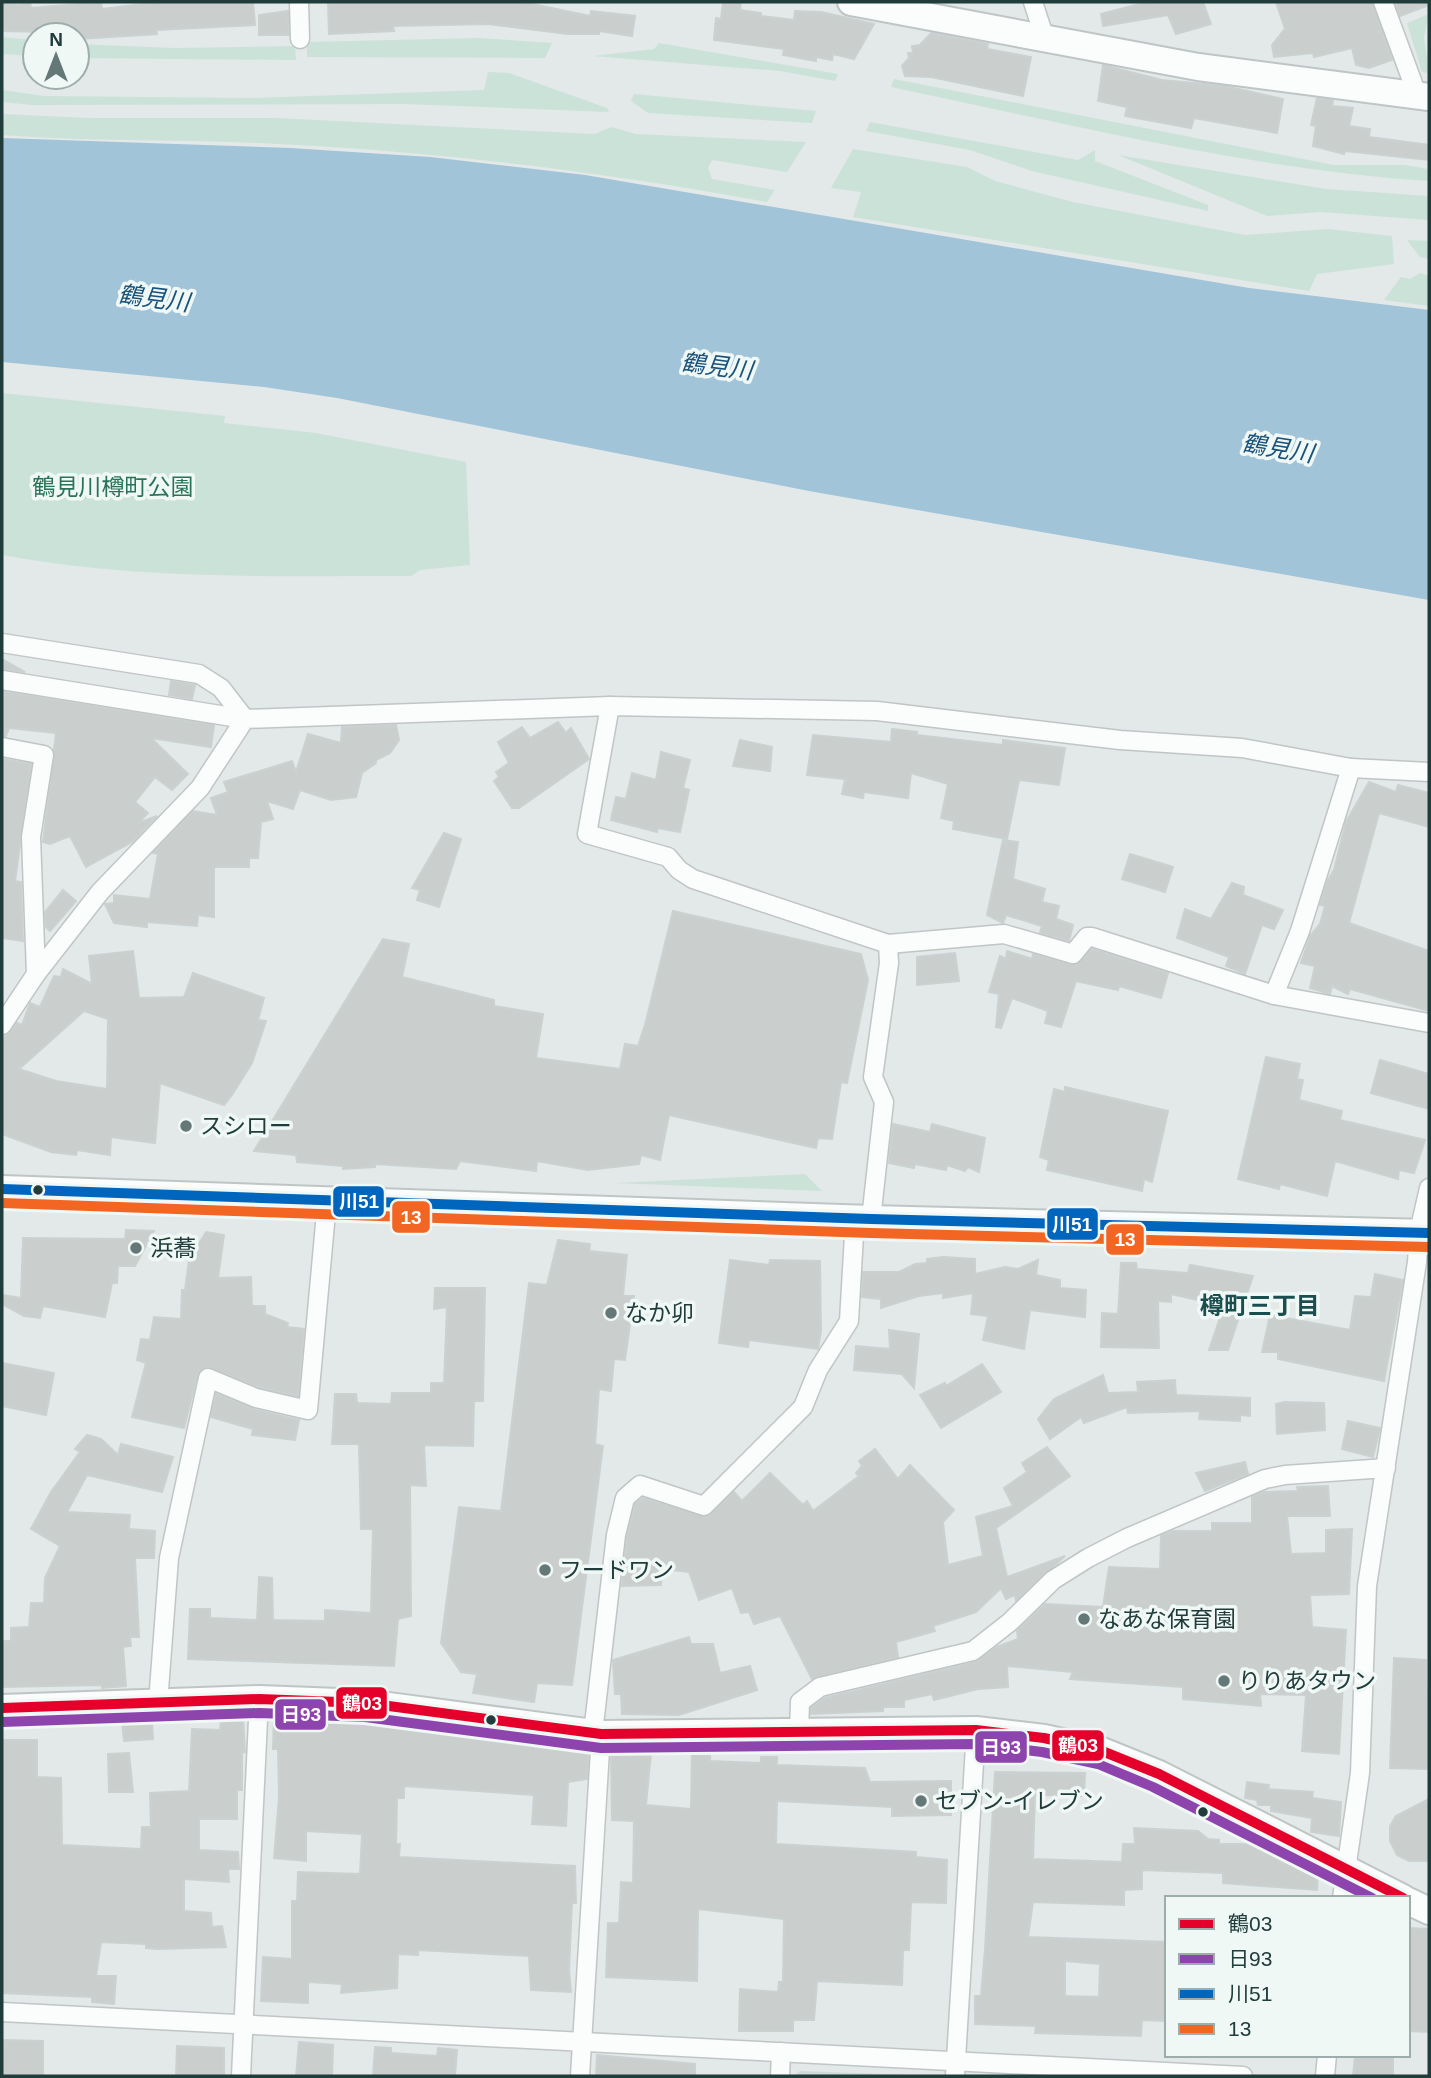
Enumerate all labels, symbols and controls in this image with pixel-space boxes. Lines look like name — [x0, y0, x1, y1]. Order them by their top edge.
north arrow — [21, 21, 91, 91]
text: N — [49, 29, 63, 50]
water label: 鶴見川 — [117, 280, 194, 316]
water label: 鶴見川 — [680, 348, 757, 384]
water label: 鶴見川 — [1240, 429, 1319, 467]
park label: 鶴見川樽町公園 — [33, 474, 194, 500]
place label: スシロー — [200, 1113, 292, 1139]
marker: スシロー — [178, 1118, 194, 1134]
unlabelled marker — [31, 1183, 45, 1197]
line badge: 川51 — [332, 1185, 385, 1218]
text: 川51 — [339, 1191, 379, 1212]
line badge: 13 — [391, 1200, 431, 1234]
text: 13 — [400, 1207, 422, 1228]
line badge: 川51 — [1046, 1207, 1099, 1241]
text: 川51 — [1052, 1214, 1092, 1235]
line badge: 13 — [1105, 1223, 1145, 1256]
text: 13 — [1114, 1229, 1136, 1250]
place label: 浜蕎 — [150, 1235, 196, 1261]
marker: 浜蕎 — [128, 1240, 144, 1256]
district label: 樽町三丁目 — [1200, 1292, 1320, 1319]
place label: なか卯 — [625, 1300, 694, 1326]
marker: なか卯 — [603, 1305, 619, 1321]
place label: フードワン — [559, 1557, 674, 1583]
marker: フードワン — [537, 1562, 553, 1578]
place label: なあな保育園 — [1098, 1606, 1236, 1632]
marker: なあな保育園 — [1076, 1611, 1092, 1627]
place label: りりあタウン — [1238, 1668, 1376, 1694]
marker: りりあタウン — [1216, 1673, 1232, 1689]
line badge: 鶴03 — [335, 1686, 388, 1720]
text: 鶴03 — [342, 1693, 382, 1714]
line badge: 日93 — [274, 1698, 327, 1731]
text: 日93 — [281, 1704, 321, 1725]
unlabelled marker — [484, 1713, 498, 1727]
line badge: 鶴03 — [1051, 1729, 1105, 1762]
line badge: 日93 — [974, 1730, 1028, 1764]
text: 鶴03 — [1058, 1735, 1098, 1756]
text: 日93 — [981, 1737, 1021, 1758]
place label: セブン-イレブン — [935, 1788, 1104, 1814]
marker: セブン-イレブン — [913, 1793, 929, 1809]
unlabelled marker — [1196, 1805, 1210, 1819]
legend — [1165, 1896, 1410, 2057]
text: 鶴03 — [1228, 1912, 1272, 1935]
text: 日93 — [1228, 1947, 1272, 1970]
text: 川51 — [1228, 1982, 1272, 2005]
text: 13 — [1228, 2017, 1251, 2040]

